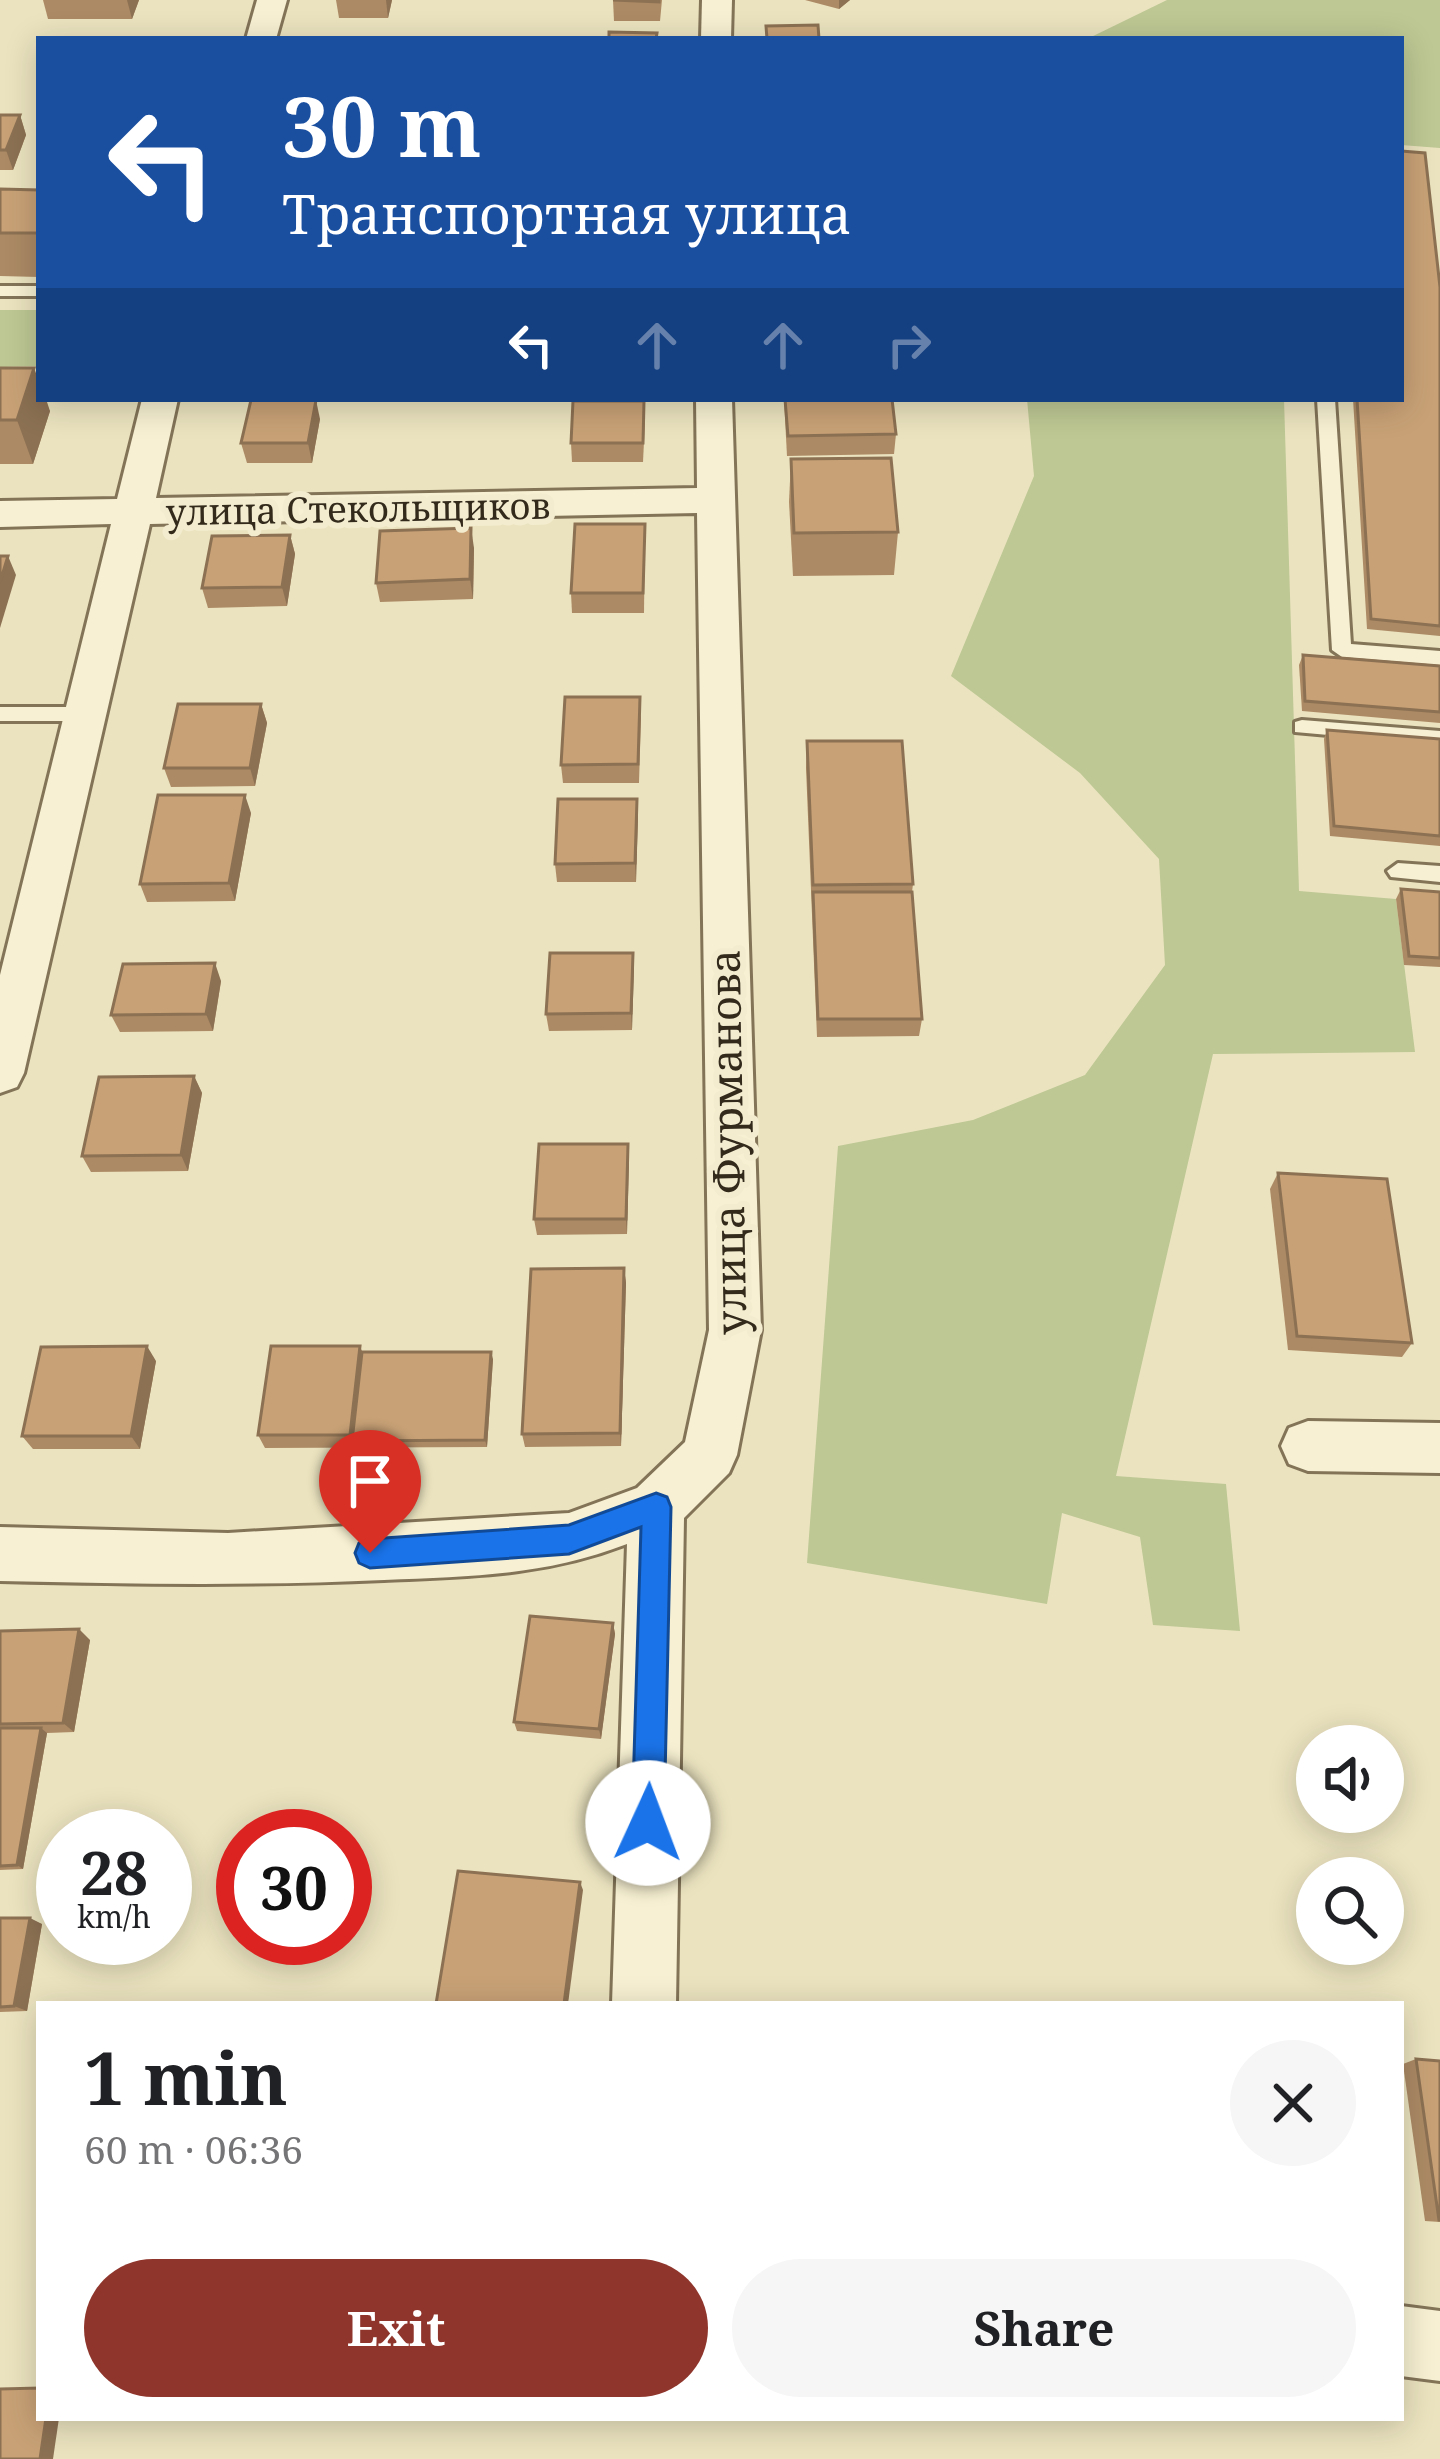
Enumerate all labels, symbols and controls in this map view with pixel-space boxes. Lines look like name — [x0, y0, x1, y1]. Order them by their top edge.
text: 30 m — [282, 67, 482, 182]
icon: left — [84, 84, 240, 240]
text: Транспортная улица — [282, 176, 852, 250]
icon: left — [498, 312, 564, 378]
icon: ahead — [624, 312, 690, 378]
icon: ahead — [750, 312, 816, 378]
icon: right — [876, 312, 942, 378]
street label: улица Стекольщиков — [165, 481, 551, 536]
street label: улица Фурманова — [695, 949, 758, 1335]
pin — [319, 1430, 421, 1553]
icon: arrive — [337, 1448, 403, 1514]
map controls — [1296, 1725, 1404, 1965]
button: sound — [1296, 1725, 1404, 1833]
position arrow — [585, 1760, 711, 1886]
speed limit sign: 30 — [216, 1809, 372, 1965]
text: 28 — [80, 1831, 148, 1913]
button: search — [1296, 1857, 1404, 1965]
text: km/h — [77, 1896, 151, 1937]
text: 1 min — [84, 2028, 288, 2126]
button: close — [1230, 2040, 1356, 2166]
text: 60 m · 06:36 — [84, 2122, 303, 2175]
button: Exit — [84, 2259, 708, 2397]
button: Share — [732, 2259, 1356, 2397]

